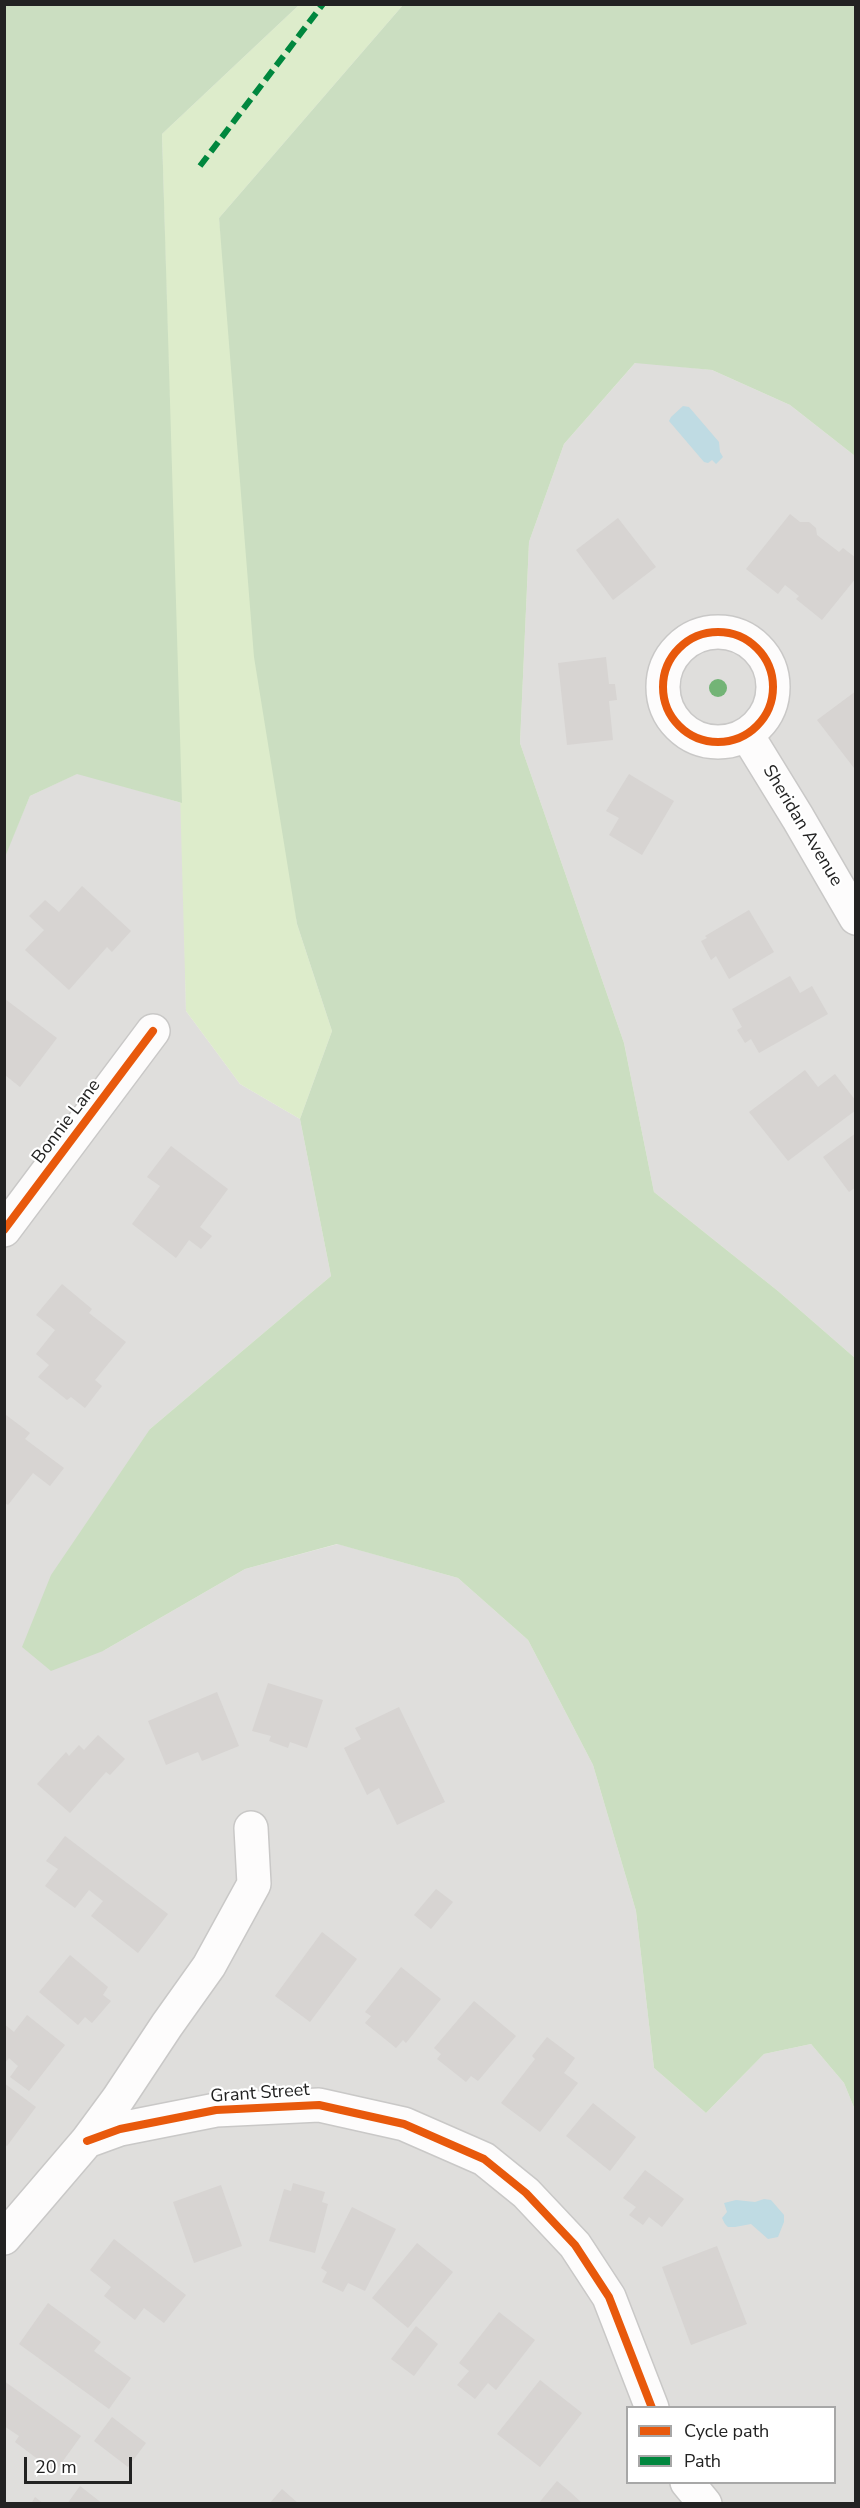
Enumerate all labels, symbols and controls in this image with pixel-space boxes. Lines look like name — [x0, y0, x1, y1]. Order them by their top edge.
street label: Sheridan Avenue — [757, 761, 847, 891]
street label: Bonnie Lane — [28, 1076, 106, 1168]
street label: Grant Street — [210, 2080, 310, 2108]
legend — [626, 2406, 836, 2484]
text: Cycle path — [684, 2419, 769, 2443]
scale bar — [27, 2445, 135, 2483]
text: Path — [684, 2449, 721, 2473]
text: 20 m — [35, 2455, 77, 2479]

